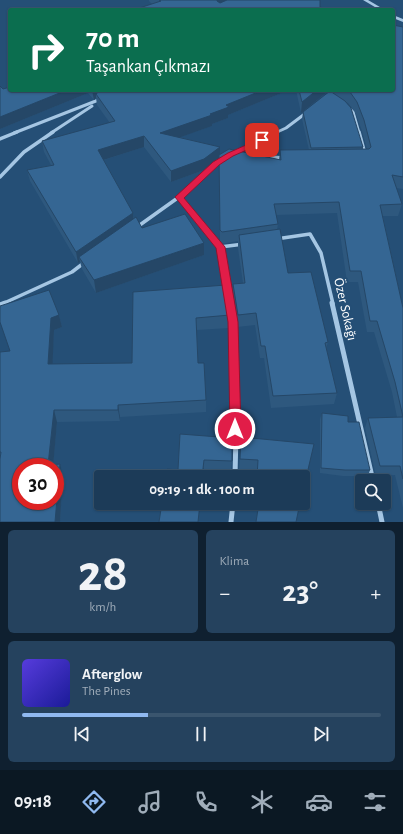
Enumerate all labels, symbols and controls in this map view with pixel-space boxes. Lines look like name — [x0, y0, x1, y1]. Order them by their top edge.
icon: right — [20, 24, 72, 76]
text: 70 m — [86, 25, 140, 53]
text: Taşankan Çıkmazı — [86, 58, 211, 76]
pin — [245, 123, 279, 157]
icon: arrive — [251, 129, 273, 151]
street label: Özer Sokağı — [331, 276, 362, 342]
position arrow — [214, 408, 256, 450]
speed limit sign: 30 — [12, 458, 64, 510]
map controls — [355, 474, 391, 510]
button: search — [355, 474, 391, 510]
text: 09:19 · 1 dk · 100 m — [149, 482, 255, 497]
text: 28 — [78, 548, 128, 600]
text: Klima — [220, 555, 249, 568]
text: 23° — [282, 577, 318, 607]
text: − — [220, 582, 230, 604]
text: + — [370, 582, 381, 604]
text: km/h — [89, 601, 116, 614]
text: Afterglow — [82, 667, 142, 682]
text: The Pines — [82, 685, 131, 698]
icon: previous — [71, 723, 93, 745]
icon: pause — [190, 723, 212, 745]
icon: next — [310, 723, 332, 745]
icon: directions — [80, 788, 108, 816]
icon: music — [136, 788, 164, 816]
icon: phone — [192, 788, 220, 816]
icon: climate — [248, 788, 276, 816]
icon: car — [305, 788, 333, 816]
icon: filters — [361, 788, 389, 816]
text: 09:18 — [14, 793, 52, 811]

